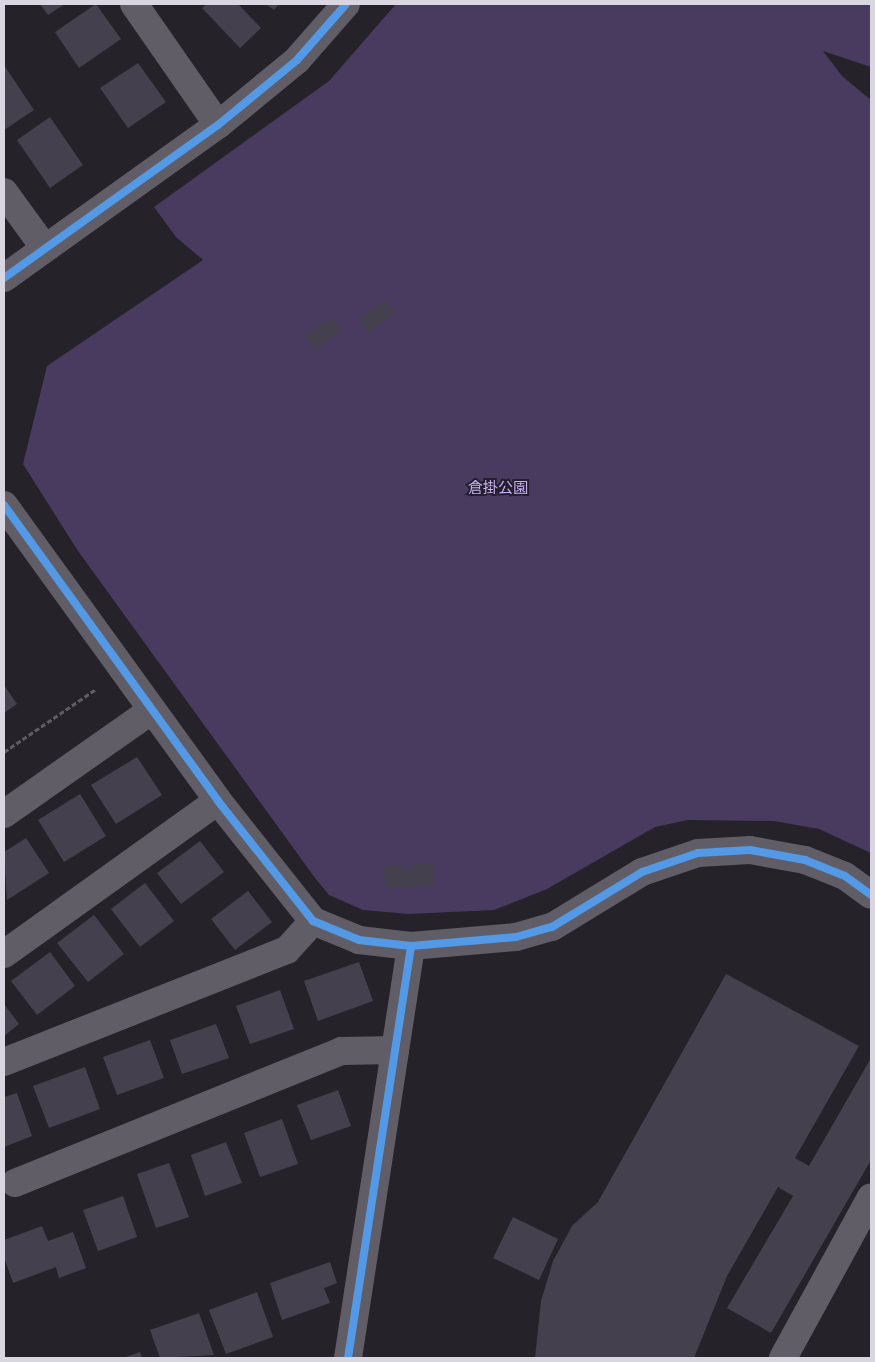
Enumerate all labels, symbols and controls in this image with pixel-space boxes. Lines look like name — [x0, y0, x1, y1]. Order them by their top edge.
park label: 倉掛公園 — [468, 480, 528, 498]

